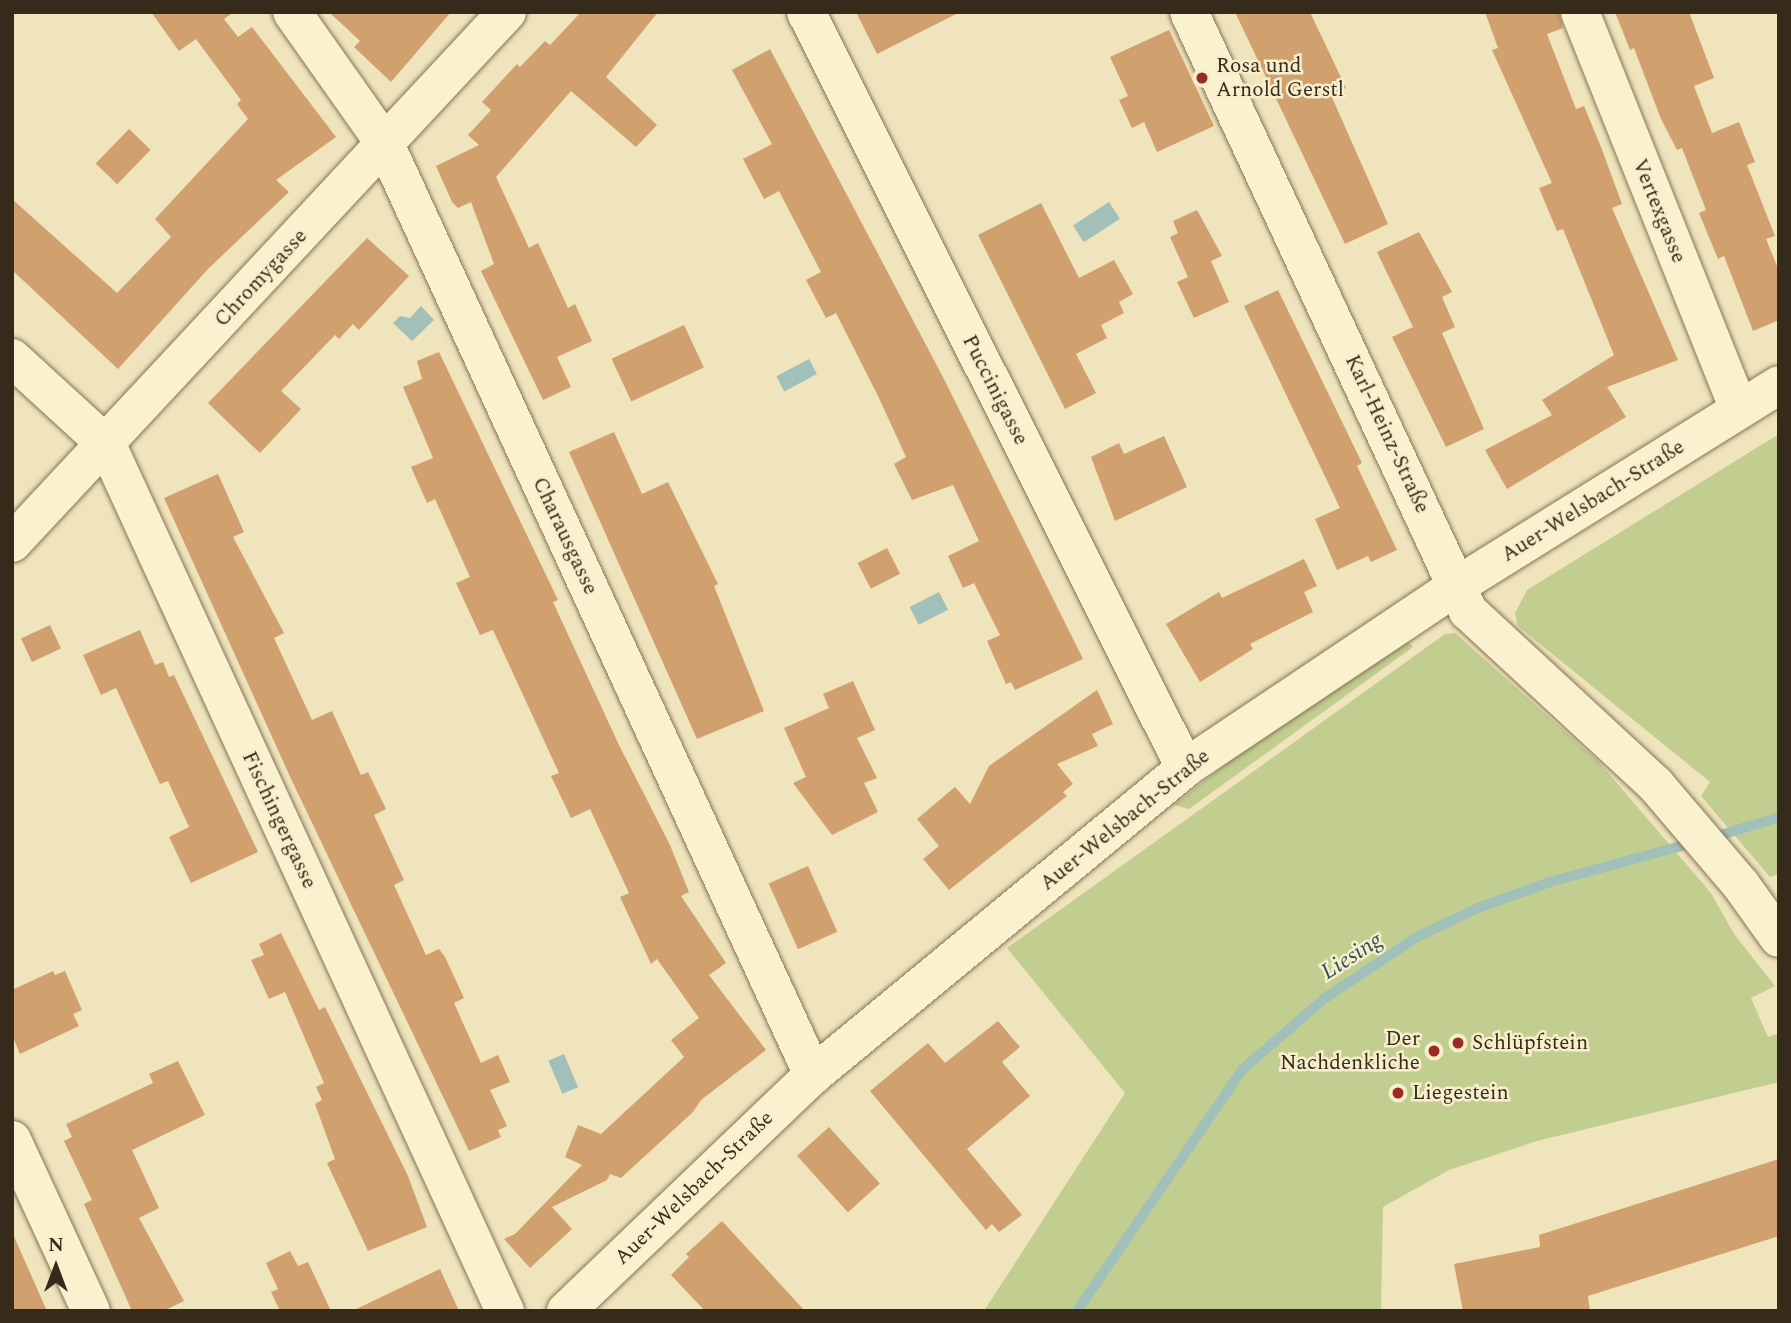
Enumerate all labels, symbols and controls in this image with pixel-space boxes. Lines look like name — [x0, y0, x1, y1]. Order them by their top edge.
place label: Rosa und Arnold Gerstl — [1216, 53, 1344, 103]
marker: Rosa und Arnold Gerstl — [1194, 70, 1210, 86]
street label: Vertexgasse — [1627, 155, 1691, 267]
street label: Chromygasse — [209, 224, 313, 332]
street label: Puccinigasse — [956, 331, 1034, 449]
street label: Karl-Heinz-Straße — [1339, 351, 1435, 517]
street label: Auer-Welsbach-Straße — [1497, 434, 1689, 568]
street label: Charausgasse — [527, 473, 603, 599]
street label: Auer-Welsbach-Straße — [1035, 744, 1215, 896]
street label: Fischingergasse — [236, 747, 322, 893]
water label: Liesing — [1316, 927, 1388, 987]
place label: Der Nachdenkliche — [1280, 1026, 1420, 1076]
place label: Schlüpfstein — [1472, 1030, 1588, 1056]
marker: Schlüpfstein — [1450, 1035, 1466, 1051]
marker: Der Nachdenkliche — [1426, 1043, 1442, 1059]
place label: Liegestein — [1412, 1080, 1509, 1106]
marker: Liegestein — [1390, 1085, 1406, 1101]
street label: Auer-Welsbach-Straße — [609, 1106, 779, 1270]
text: N — [48, 1231, 64, 1260]
north arrow — [21, 1232, 91, 1302]

